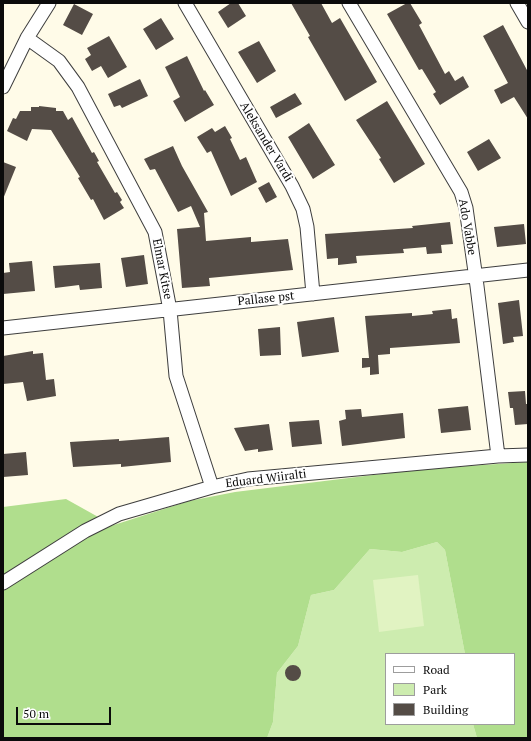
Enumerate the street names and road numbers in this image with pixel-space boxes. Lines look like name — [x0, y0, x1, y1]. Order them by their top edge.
street label: Aleksander Vardi — [236, 99, 296, 185]
street label: Ado Vabbe — [455, 198, 479, 256]
street label: Elmar Kitse — [149, 237, 175, 301]
street label: Pallase pst — [237, 289, 295, 309]
street label: Eduard Wiiralti — [225, 467, 307, 491]

